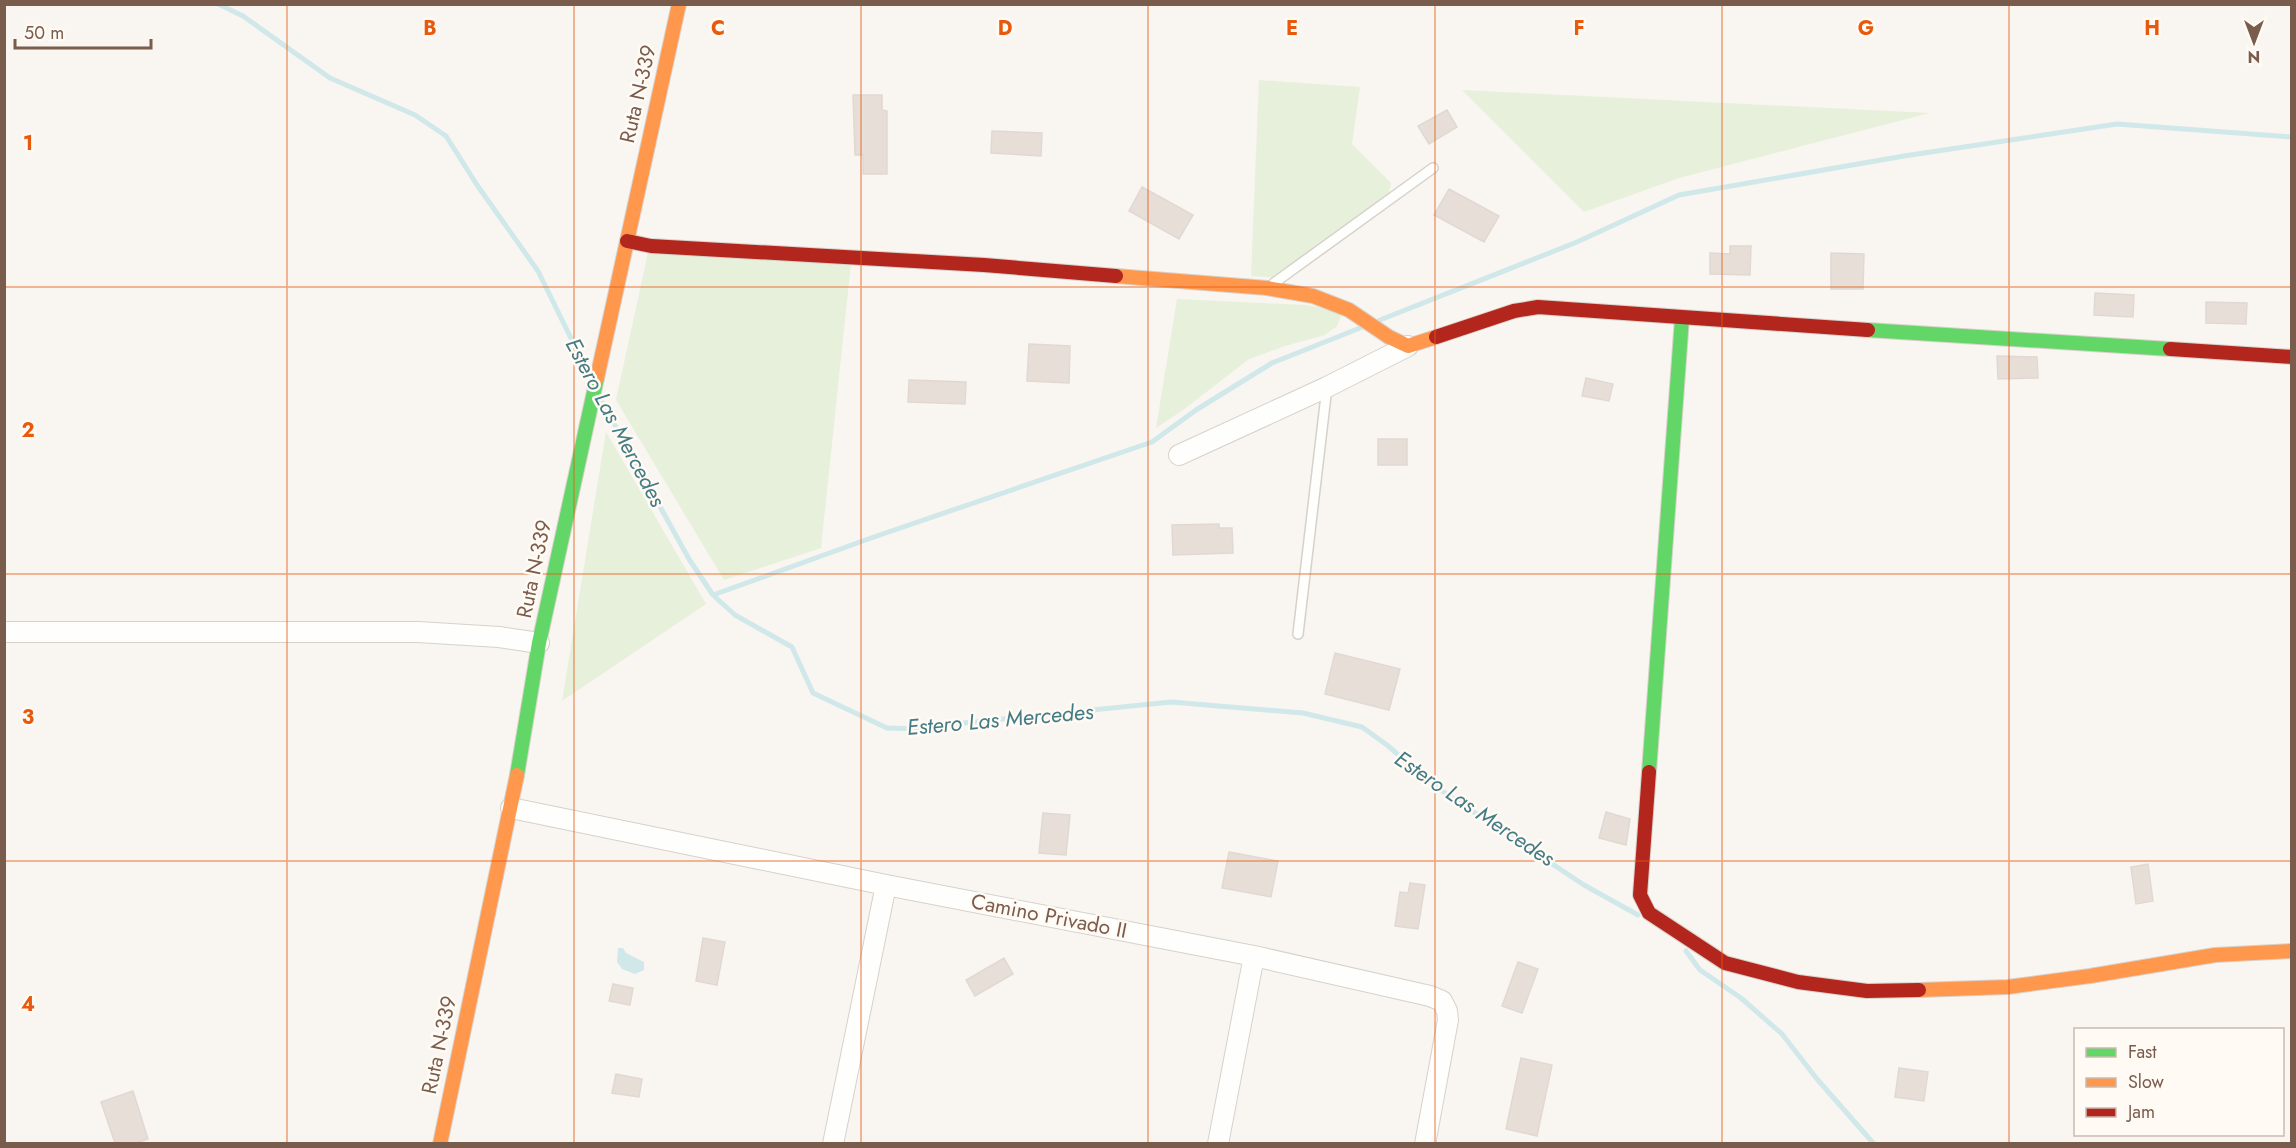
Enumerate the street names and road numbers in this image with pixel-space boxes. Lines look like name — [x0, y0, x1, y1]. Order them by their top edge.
street label: Ruta N-339 — [612, 42, 664, 146]
street label: Ruta N-339 — [509, 517, 559, 621]
street label: Camino Privado II — [968, 886, 1130, 946]
street label: Ruta N-339 — [414, 993, 464, 1097]

